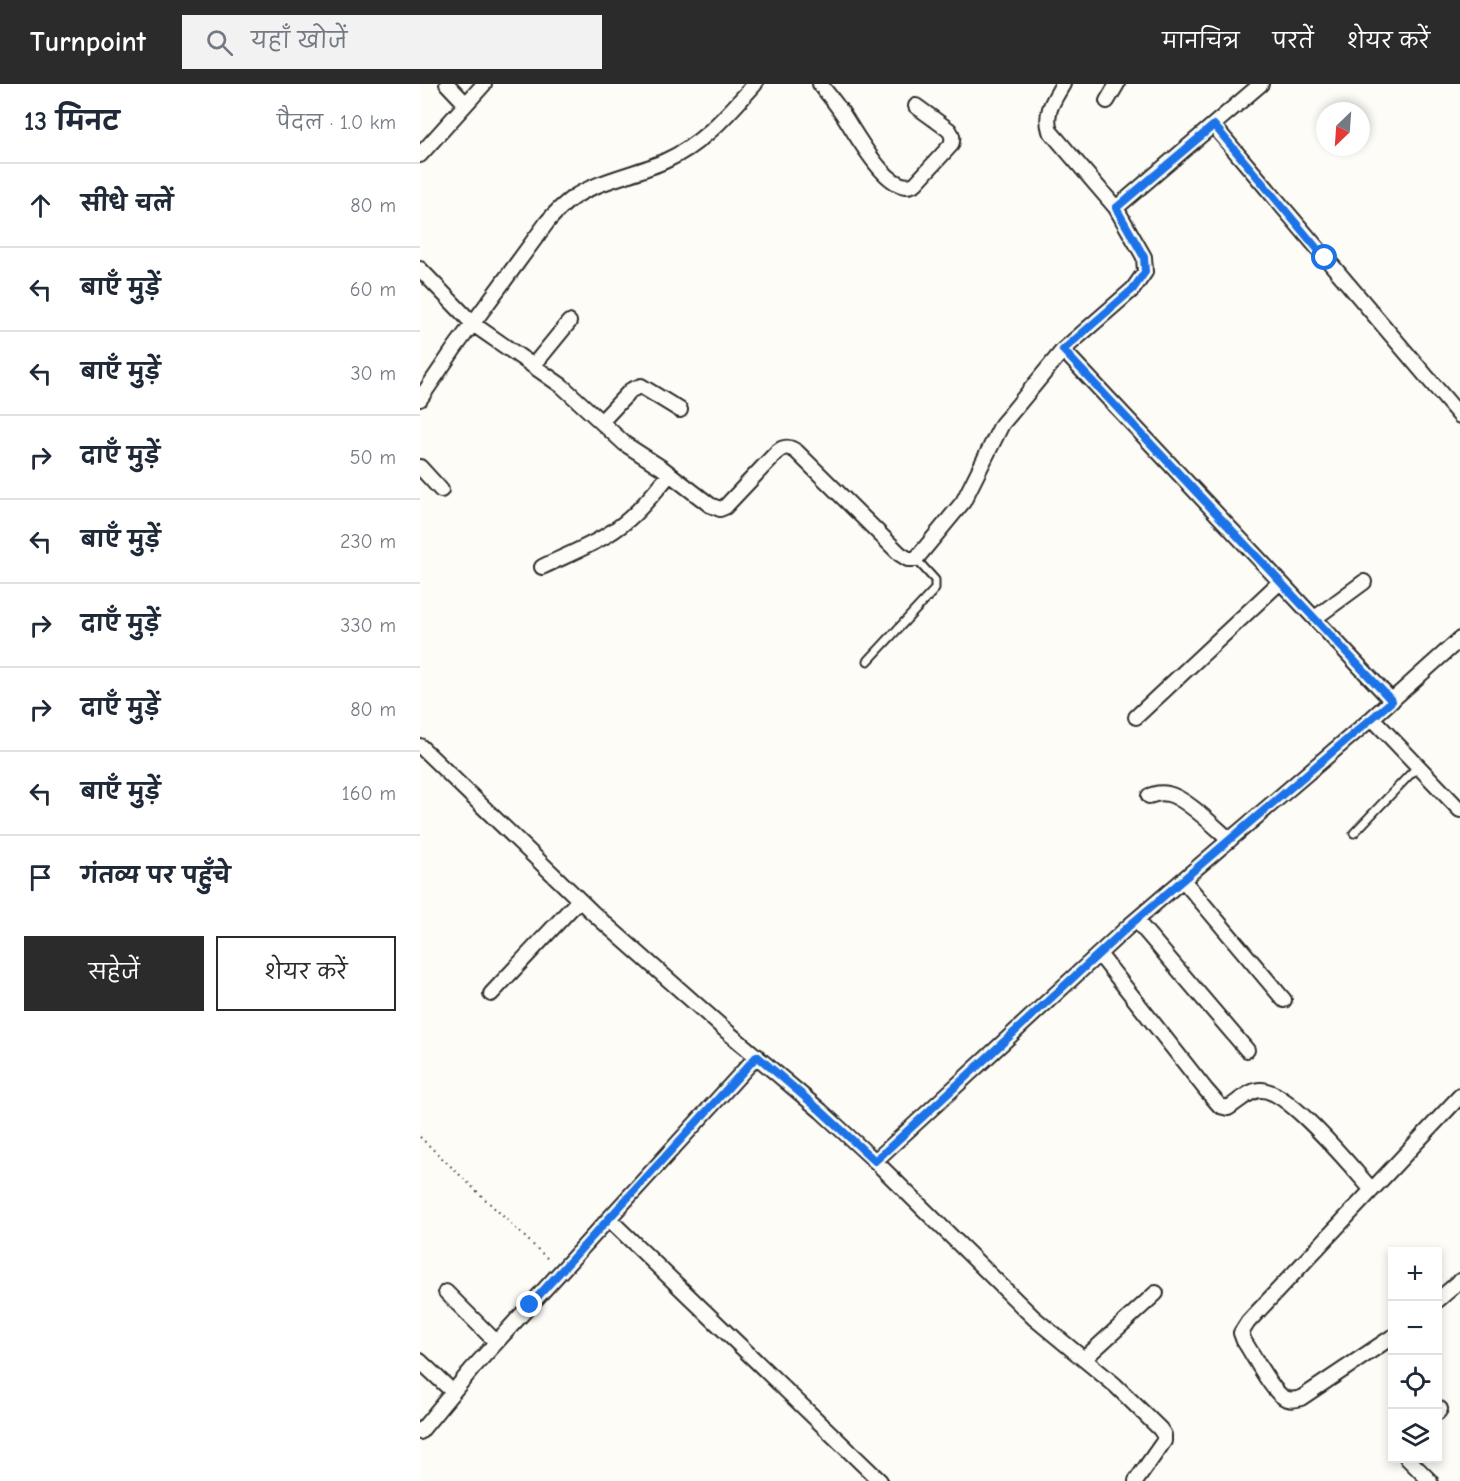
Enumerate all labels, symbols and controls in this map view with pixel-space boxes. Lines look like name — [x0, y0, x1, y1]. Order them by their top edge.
search box — [182, 15, 602, 69]
text: Turnpoint — [30, 26, 146, 58]
icon: search — [203, 26, 236, 59]
text: यहाँ खोजें — [251, 28, 347, 54]
text: मानचित्र — [1162, 29, 1239, 53]
text: परतें — [1272, 29, 1314, 53]
text: शेयर करें — [1347, 29, 1430, 53]
north arrow — [1316, 102, 1370, 156]
text: 13 मिनट — [24, 107, 119, 137]
text: पैदल · 1.0 km — [277, 111, 396, 134]
icon: ahead — [24, 189, 57, 222]
text: सीधे चलें — [81, 191, 173, 217]
text: 80 m — [350, 194, 396, 217]
route start — [1311, 244, 1337, 270]
icon: left — [24, 273, 57, 306]
text: बाएँ मुड़ें — [81, 275, 160, 301]
text: 60 m — [350, 278, 396, 301]
icon: left — [24, 357, 57, 390]
text: बाएँ मुड़ें — [81, 359, 160, 385]
text: 30 m — [350, 362, 396, 385]
icon: right — [24, 441, 57, 474]
text: दाएँ मुड़ें — [81, 443, 160, 469]
text: 50 m — [350, 446, 396, 469]
icon: left — [24, 525, 57, 558]
text: बाएँ मुड़ें — [81, 527, 160, 553]
text: 230 m — [340, 530, 396, 553]
icon: right — [24, 609, 57, 642]
text: दाएँ मुड़ें — [81, 611, 160, 637]
text: 330 m — [340, 614, 396, 637]
icon: right — [24, 693, 57, 726]
text: दाएँ मुड़ें — [81, 695, 160, 721]
text: 80 m — [350, 698, 396, 721]
icon: left — [24, 777, 57, 810]
text: बाएँ मुड़ें — [81, 779, 160, 805]
text: 160 m — [342, 782, 396, 805]
icon: arrive — [24, 861, 57, 894]
text: गंतव्य पर पहुँचे — [81, 863, 230, 889]
button: सहेजें — [24, 936, 204, 1011]
button: शेयर करें — [216, 936, 396, 1011]
map controls — [1388, 1247, 1442, 1463]
button: + — [1388, 1247, 1442, 1301]
route end — [516, 1291, 542, 1317]
button: − — [1388, 1301, 1442, 1355]
button: locate — [1388, 1355, 1442, 1409]
button: layers — [1388, 1409, 1442, 1463]

